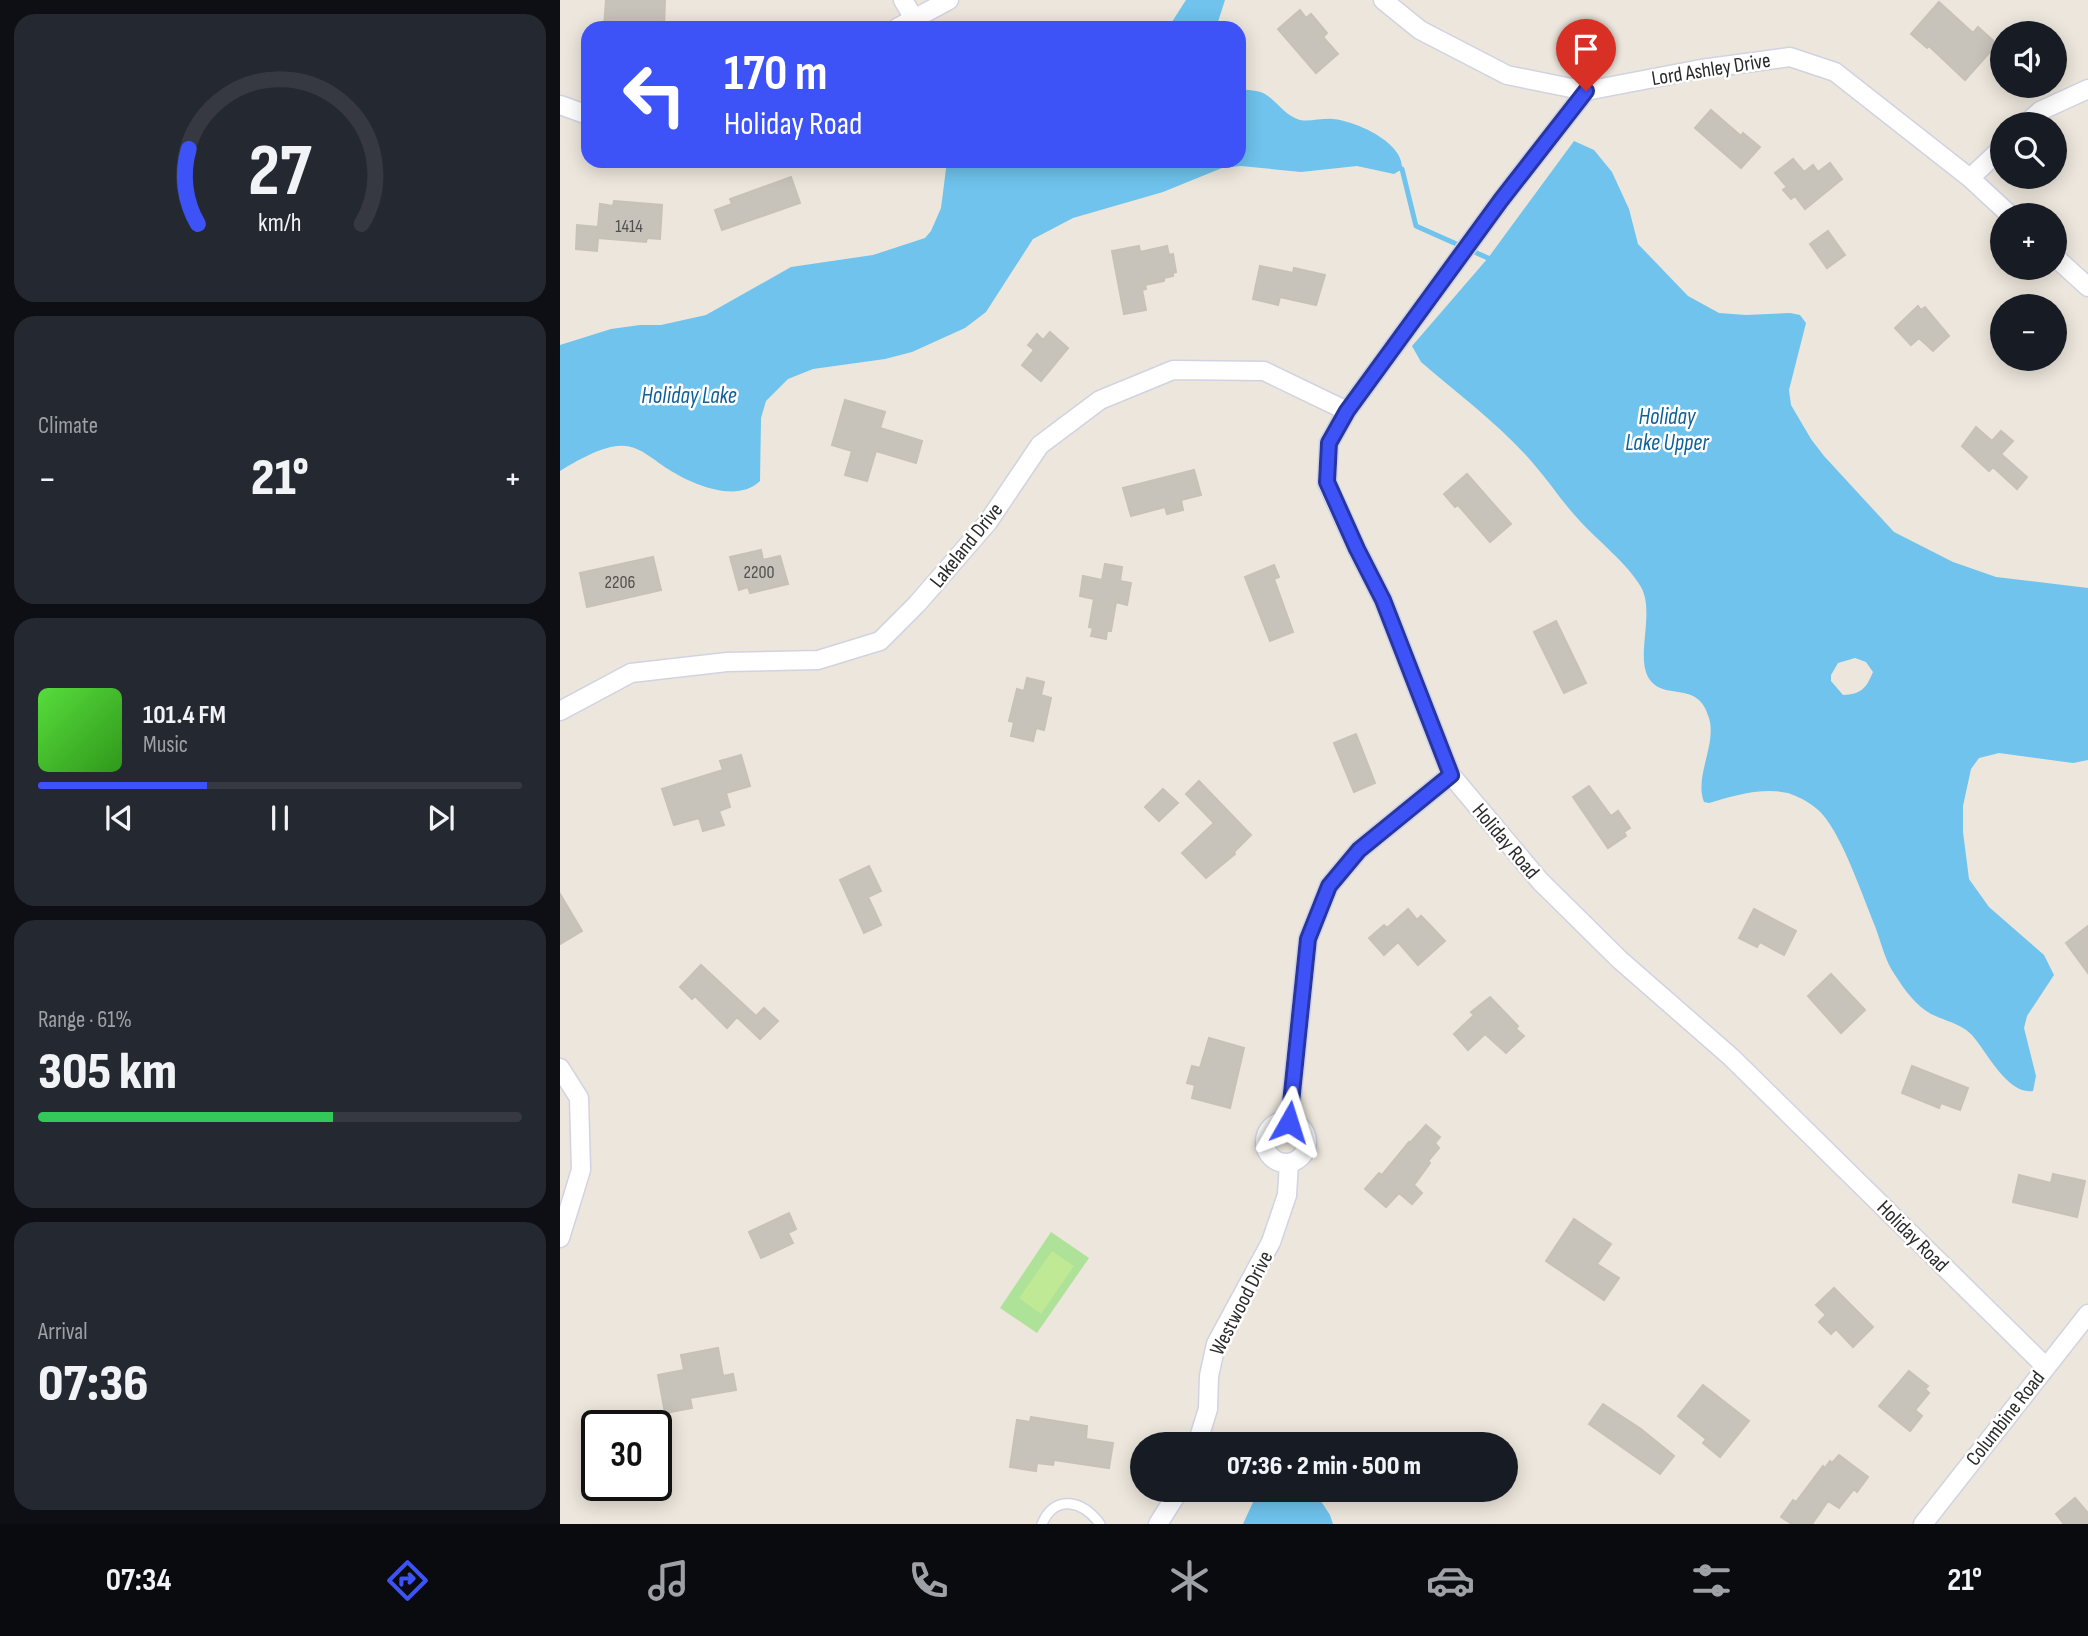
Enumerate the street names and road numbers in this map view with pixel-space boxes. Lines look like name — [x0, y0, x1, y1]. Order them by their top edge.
street label: Lord Ashley Drive — [1650, 48, 1772, 91]
street label: Lakeland Drive — [925, 498, 1008, 593]
street label: Holiday Road — [1467, 799, 1544, 884]
street label: Holiday Road — [1872, 1195, 1954, 1277]
street label: Westwood Drive — [1205, 1247, 1278, 1360]
street label: Columbine Road — [1961, 1366, 2050, 1471]

